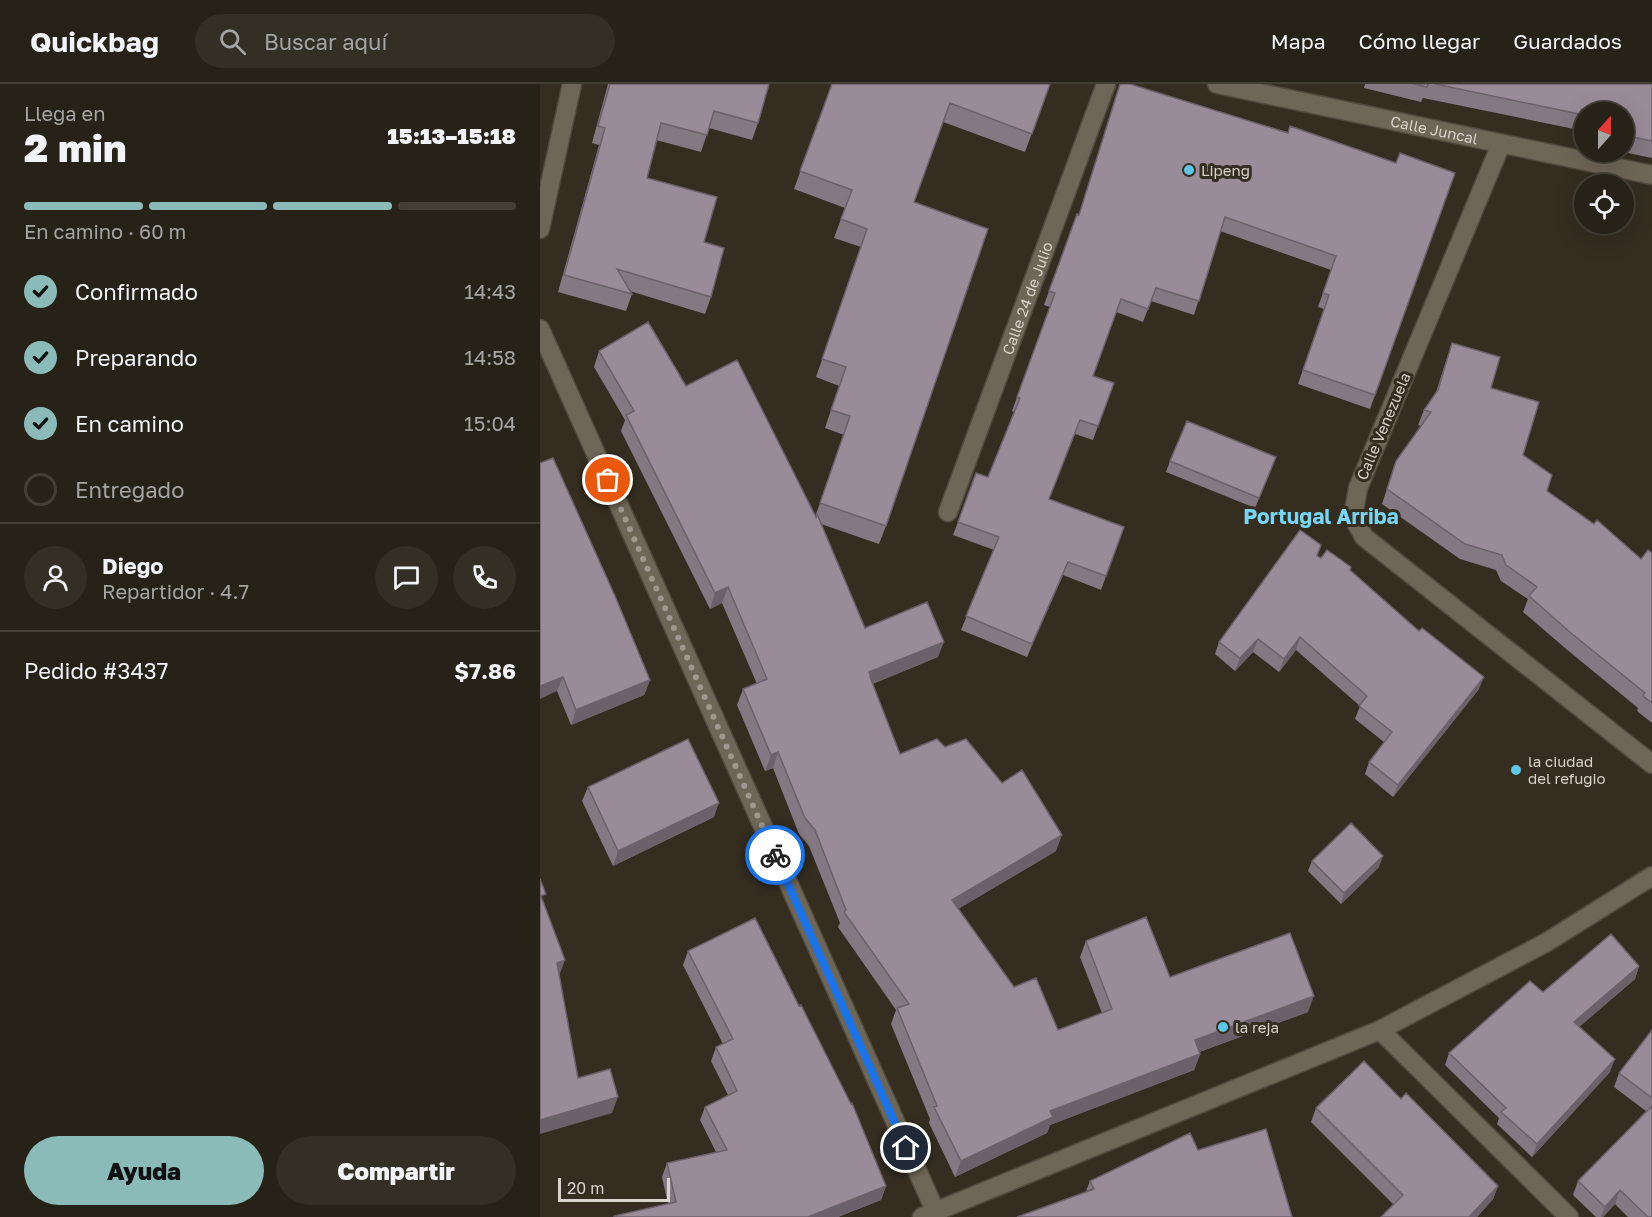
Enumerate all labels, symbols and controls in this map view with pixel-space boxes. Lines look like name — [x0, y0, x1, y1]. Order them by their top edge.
search box — [195, 14, 615, 68]
text: Quickbag — [30, 25, 159, 58]
icon: search — [216, 25, 249, 58]
text: Buscar aquí — [264, 28, 387, 55]
text: Mapa — [1271, 28, 1326, 54]
text: Cómo llegar — [1359, 28, 1480, 54]
text: Guardados — [1513, 28, 1622, 54]
text: Llega en — [24, 101, 106, 125]
north arrow — [1574, 102, 1634, 162]
map controls — [1574, 102, 1634, 234]
street label: Calle Juncal — [1389, 112, 1480, 147]
text: 15:13–15:18 — [387, 122, 516, 149]
text: 2 min — [24, 124, 127, 171]
place label: Lipeng — [1201, 161, 1250, 179]
marker: Lipeng — [1182, 163, 1196, 177]
button: locate — [1574, 174, 1634, 234]
text: En camino · 60 m — [24, 219, 186, 243]
street label: Calle 24 de Julio — [998, 239, 1056, 357]
icon: check — [24, 275, 57, 308]
text: Confirmado — [75, 278, 198, 305]
text: 14:43 — [464, 279, 516, 303]
icon: check — [24, 341, 57, 374]
text: Preparando — [75, 344, 198, 371]
text: 14:58 — [464, 345, 516, 369]
street label: Calle Venezuela — [1352, 370, 1414, 482]
icon: check — [24, 407, 57, 440]
text: En camino — [75, 410, 184, 437]
text: 15:04 — [464, 411, 516, 435]
pin — [582, 454, 633, 505]
icon: bag — [591, 463, 624, 496]
text: Entregado — [75, 476, 184, 503]
district label: Portugal Arriba — [1243, 503, 1399, 529]
button: person — [24, 546, 87, 609]
button: chat — [375, 546, 438, 609]
button: phone — [453, 546, 516, 609]
text: Diego — [102, 552, 163, 579]
text: Repartidor · 4.7 — [102, 579, 249, 603]
text: Pedido #3437 — [24, 657, 168, 684]
text: $7.86 — [454, 657, 516, 684]
place label: la ciudad del refugio — [1528, 752, 1606, 787]
marker: la ciudad del refugio — [1509, 763, 1523, 777]
courier — [745, 825, 805, 885]
icon: bike — [759, 839, 792, 872]
place label: la reja — [1235, 1018, 1279, 1036]
marker: la reja — [1216, 1020, 1230, 1034]
pin — [880, 1122, 931, 1173]
icon: home — [889, 1131, 922, 1164]
button: Ayuda — [24, 1136, 264, 1205]
button: Compartir — [276, 1136, 516, 1205]
scale bar — [558, 1175, 670, 1202]
text: 20 m — [567, 1178, 604, 1198]

